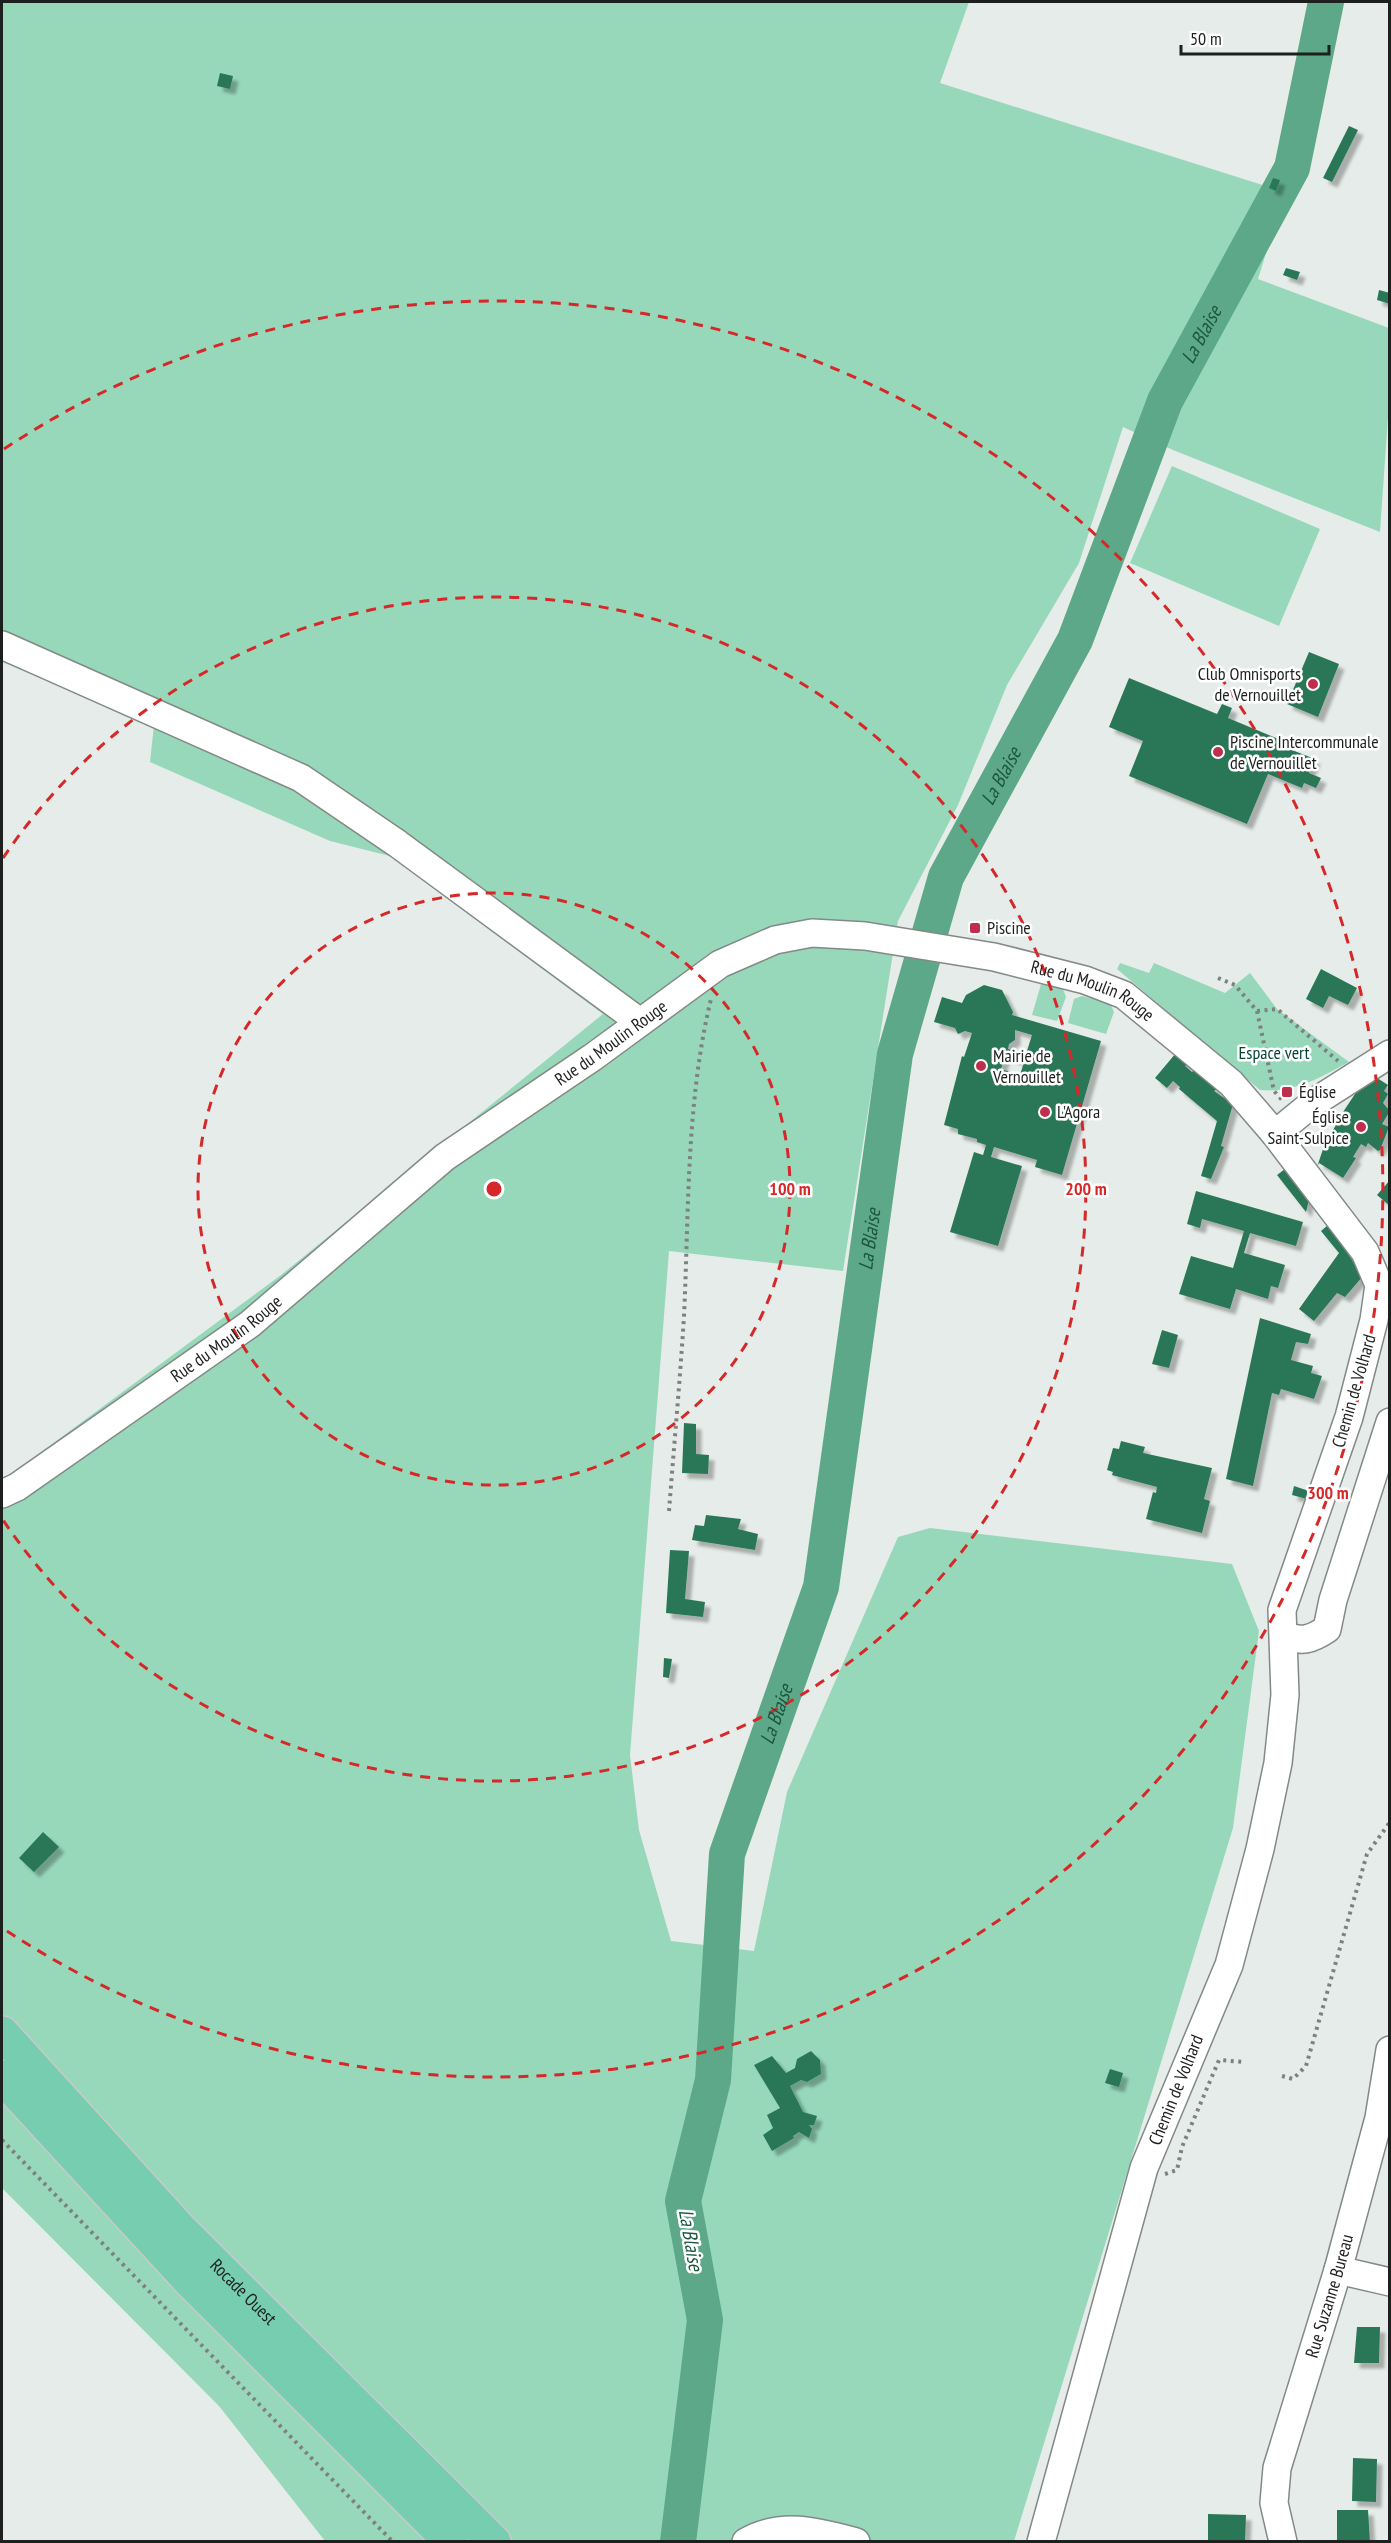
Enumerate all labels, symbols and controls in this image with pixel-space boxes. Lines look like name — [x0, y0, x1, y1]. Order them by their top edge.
scale bar — [1181, 18, 1330, 56]
text: 50 m — [1190, 27, 1222, 50]
water label: La Blaise — [1175, 300, 1228, 368]
place label: Club Omnisports de Vernouillet — [1198, 662, 1301, 706]
marker: Club Omnisports de Vernouillet — [1306, 677, 1320, 691]
place label: Piscine Intercommunale de Vernouillet — [1230, 730, 1379, 774]
water label: La Blaise — [975, 741, 1028, 809]
marker: Piscine Intercommunale de Vernouillet — [1211, 745, 1225, 759]
place label: Piscine — [987, 916, 1031, 939]
marker: Piscine — [968, 921, 982, 935]
street label: Rue du Moulin Rouge — [1029, 955, 1159, 1026]
street label: Rue du Moulin Rouge — [550, 995, 671, 1091]
park label: Espace vert — [1239, 1041, 1309, 1064]
place label: Mairie de Vernouillet — [992, 1044, 1061, 1088]
marker: Mairie de Vernouillet — [974, 1059, 988, 1073]
place label: Église — [1299, 1080, 1336, 1103]
marker: Église — [1280, 1085, 1294, 1099]
place label: L'Agora — [1057, 1100, 1100, 1123]
marker: L'Agora — [1038, 1105, 1052, 1119]
place label: Église Saint-Sulpice — [1268, 1105, 1349, 1149]
marker: Église Saint-Sulpice — [1354, 1120, 1368, 1134]
text: 100 m — [769, 1177, 811, 1200]
text: 200 m — [1065, 1177, 1107, 1200]
centre of rings — [484, 1179, 504, 1199]
water label: La Blaise — [852, 1205, 887, 1272]
street label: Rue du Moulin Rouge — [166, 1290, 286, 1387]
street label: Chemin de Volhard — [1326, 1332, 1381, 1450]
text: 300 m — [1307, 1481, 1349, 1504]
water label: La Blaise — [754, 1679, 799, 1748]
street label: Chemin de Volhard — [1143, 2031, 1208, 2148]
water label: La Blaise — [673, 2207, 709, 2274]
street label: Rue Suzanne Bureau — [1300, 2232, 1358, 2360]
street label: Rocade Ouest — [205, 2254, 282, 2330]

